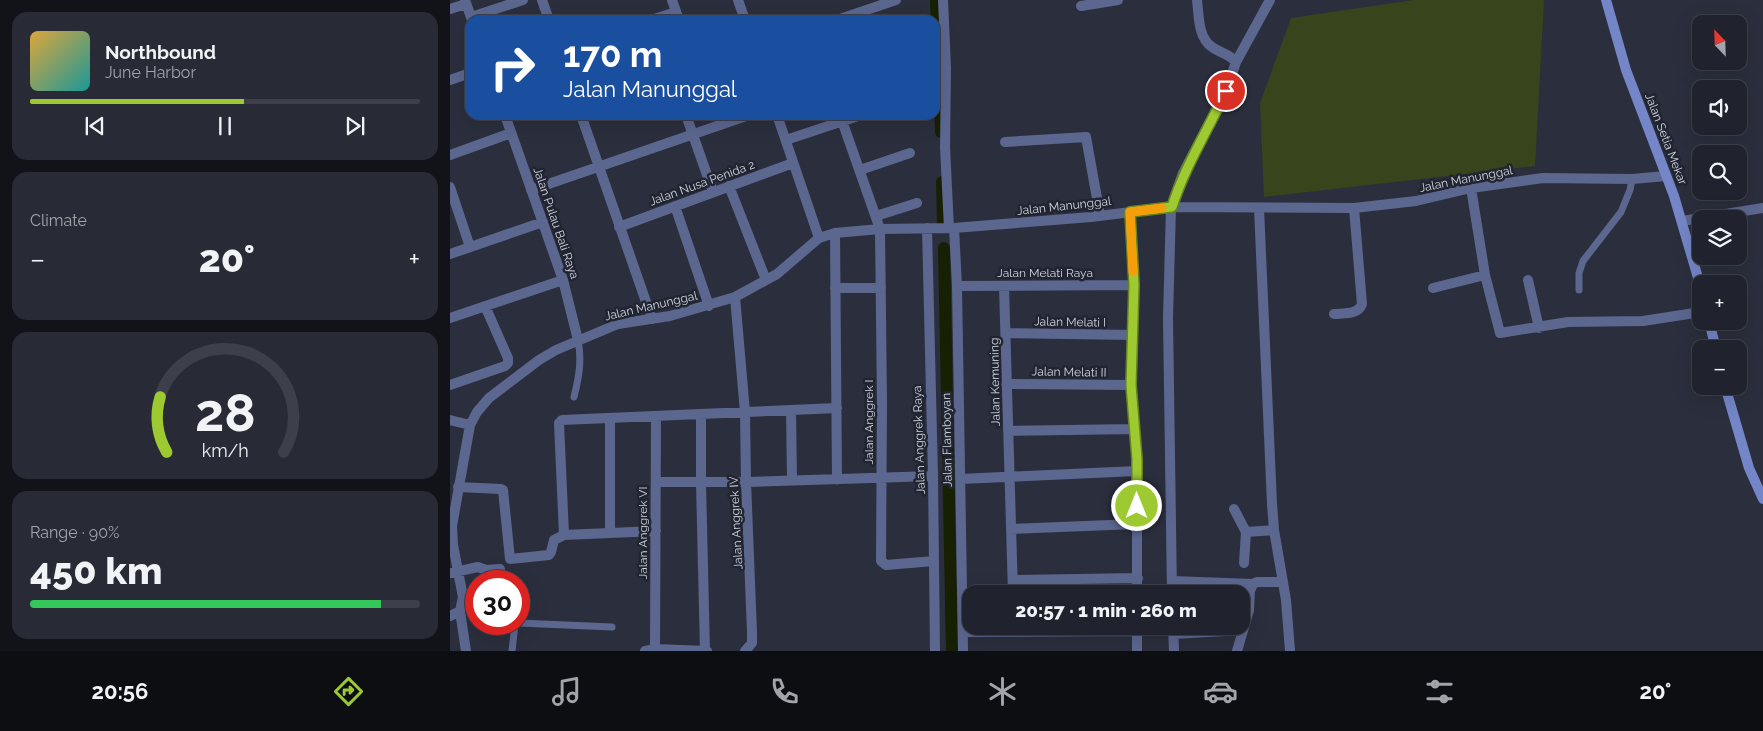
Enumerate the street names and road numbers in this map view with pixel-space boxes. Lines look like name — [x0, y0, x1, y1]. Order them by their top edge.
street label: Jalan Setia Mekar — [1642, 91, 1690, 188]
street label: Jalan Nusa Penida 2 — [647, 157, 757, 209]
street label: Jalan Manunggal — [1418, 163, 1515, 195]
street label: Jalan Pulau Bali Raya — [530, 165, 582, 281]
street label: Jalan Manunggal — [1016, 194, 1113, 218]
street label: Jalan Melati Raya — [997, 266, 1093, 280]
street label: Jalan Manunggal — [603, 288, 699, 323]
street label: Jalan Melati I — [1034, 314, 1106, 330]
street label: Jalan Kemuning — [987, 338, 1003, 426]
street label: Jalan Melati II — [1031, 364, 1107, 380]
street label: Jalan Anggrek I — [862, 379, 876, 465]
street label: Jalan Anggrek Raya — [910, 385, 928, 495]
street label: Jalan Flamboyan — [939, 393, 955, 487]
street label: Jalan Anggrek IV — [727, 476, 745, 570]
street label: Jalan Anggrek VI — [636, 487, 650, 579]

